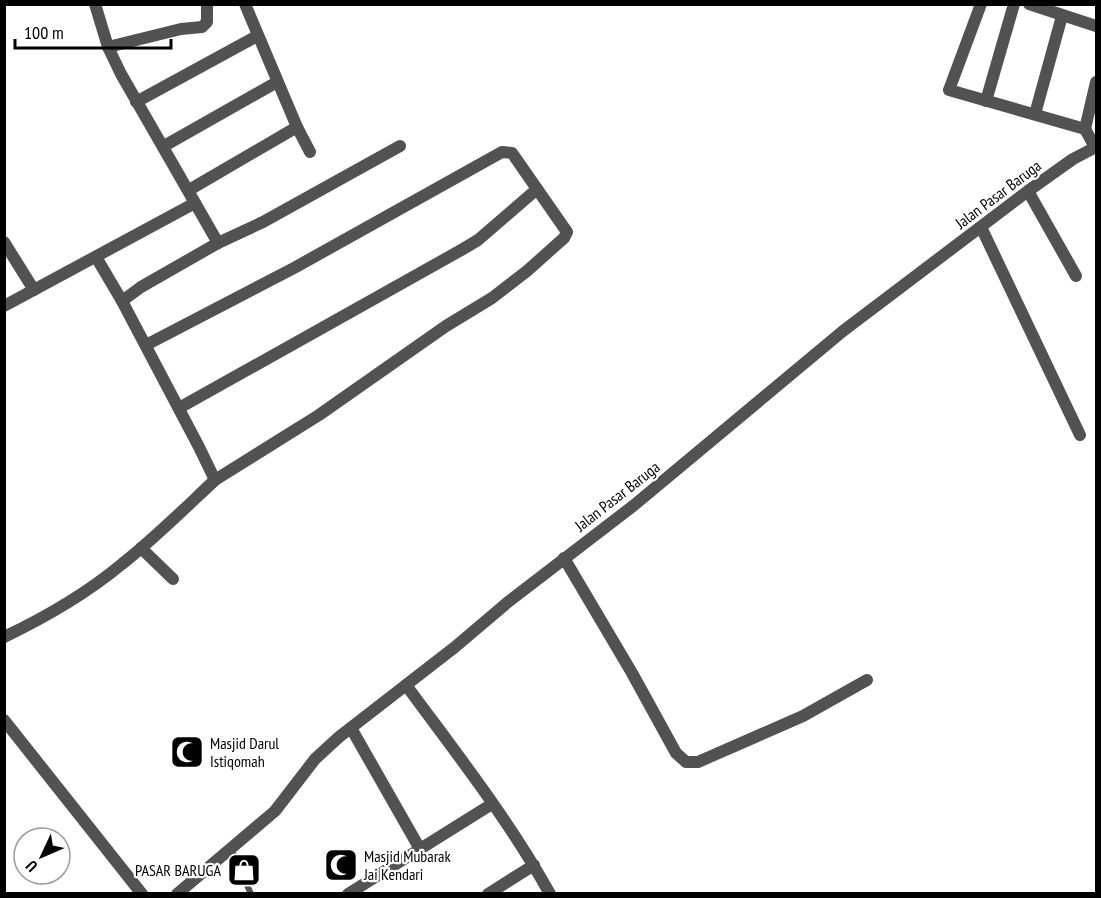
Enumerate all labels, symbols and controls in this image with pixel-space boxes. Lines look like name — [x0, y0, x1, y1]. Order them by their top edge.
scale bar — [15, 12, 171, 50]
text: 100 m — [24, 21, 64, 44]
street label: Jalan Pasar Baruga — [950, 155, 1045, 233]
street label: Jalan Pasar Baruga — [570, 457, 663, 536]
place label: Masjid Darul Istiqomah — [210, 733, 279, 771]
mosque icon: Masjid Darul Istiqomah — [169, 734, 205, 770]
north arrow — [12, 826, 72, 886]
place label: Masjid Mubarak Jai Kendari — [363, 846, 451, 884]
mosque icon: Masjid Mubarak Jai Kendari — [323, 847, 359, 883]
shop icon: PASAR BARUGA — [226, 852, 262, 888]
text: U — [21, 857, 41, 876]
place label: PASAR BARUGA — [135, 860, 221, 880]

